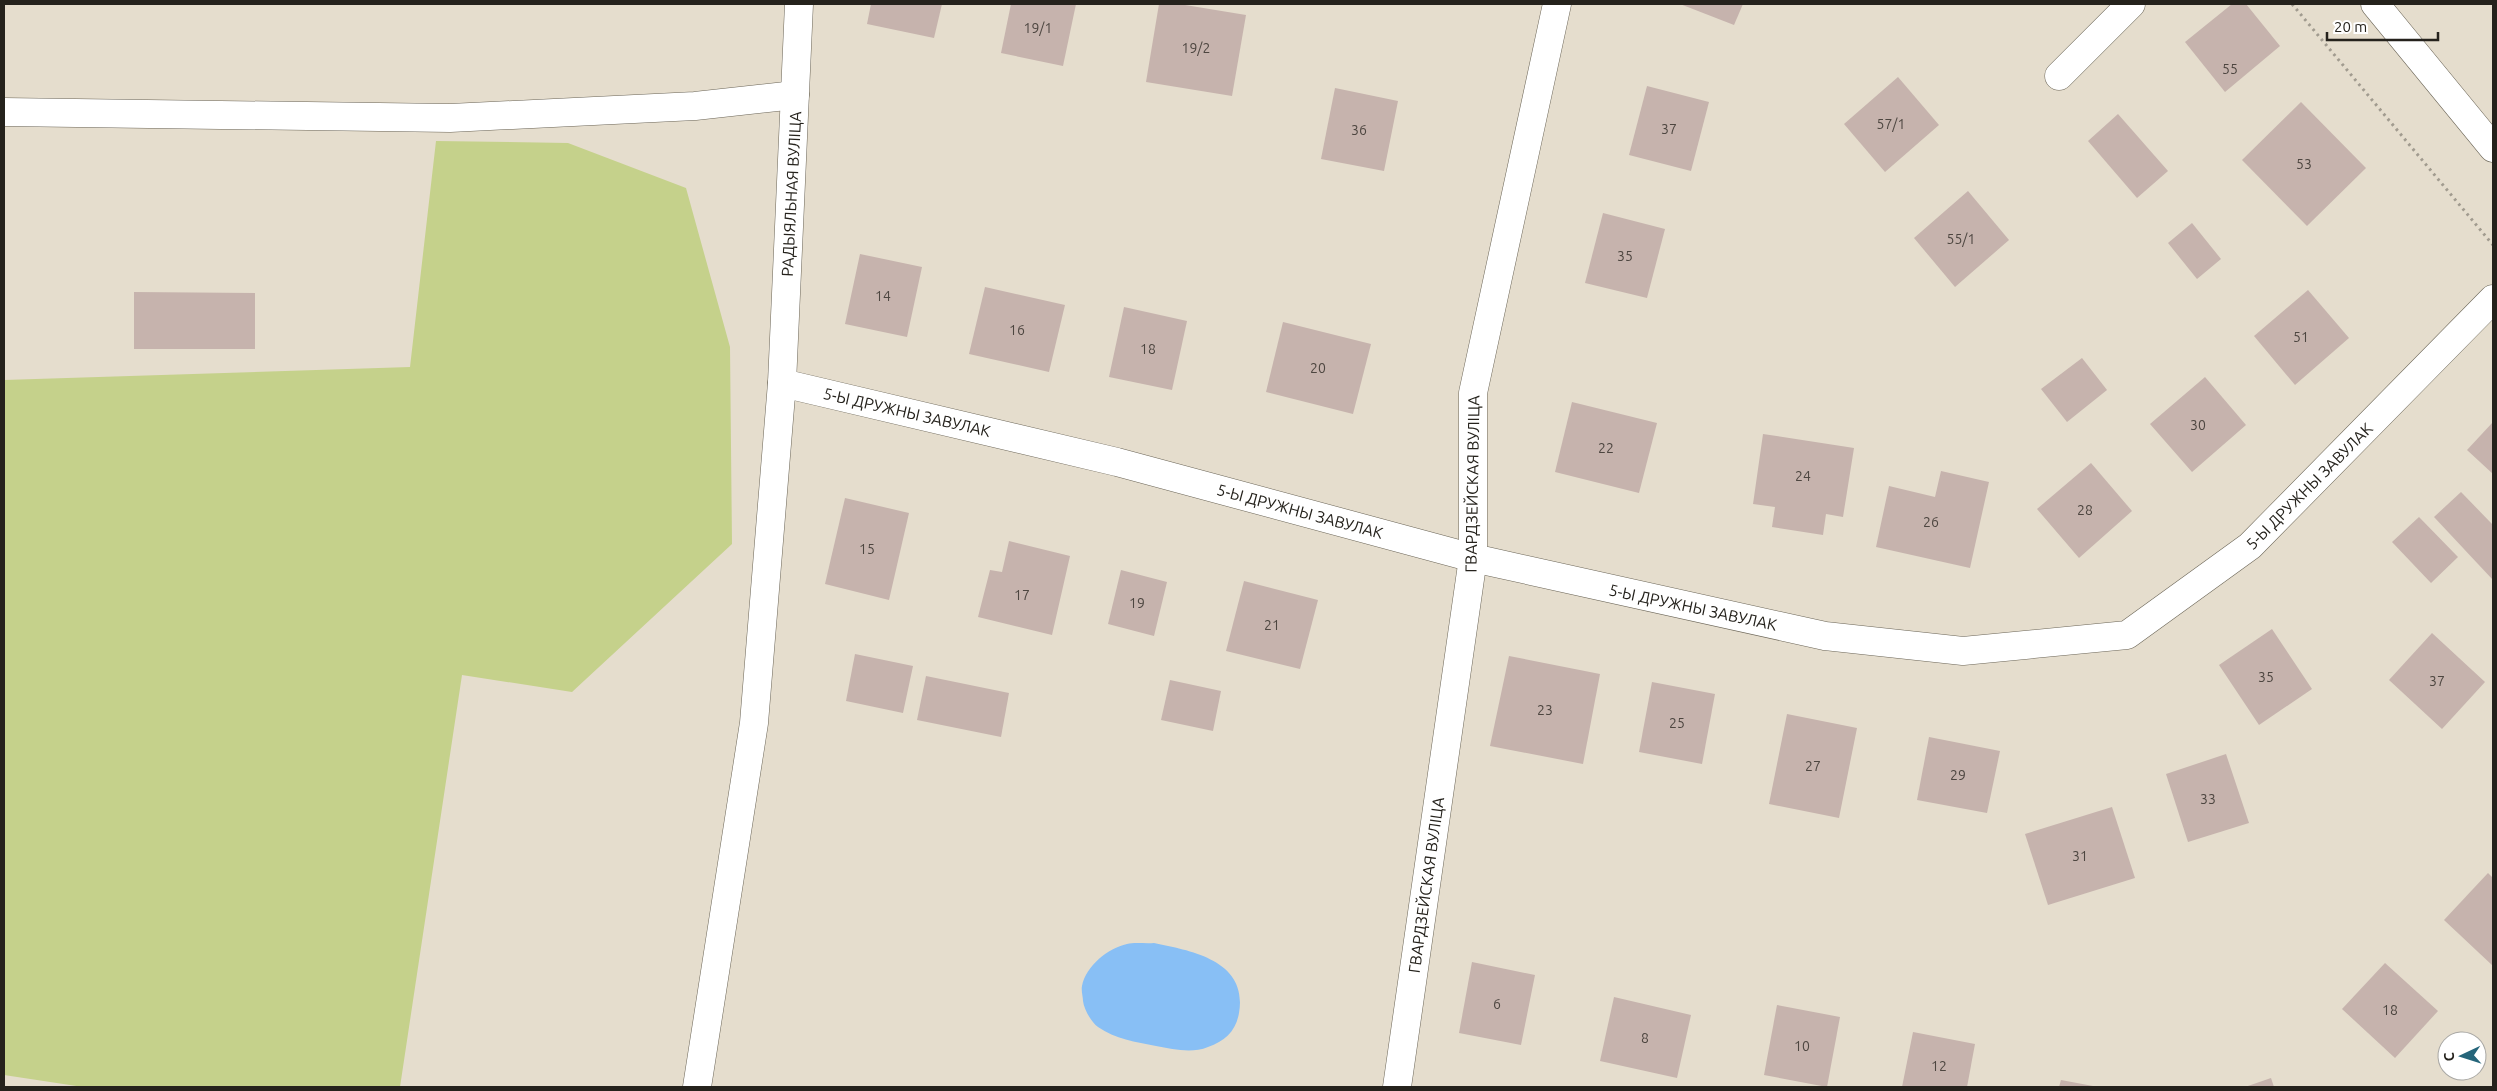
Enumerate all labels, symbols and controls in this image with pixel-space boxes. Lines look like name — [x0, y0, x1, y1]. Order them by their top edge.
scale bar — [2327, 10, 2438, 42]
text: 20 m — [2334, 18, 2367, 35]
house number: 19/1 — [1024, 20, 1052, 36]
house number: 19/2 — [1182, 40, 1210, 56]
house number: 55 — [2222, 61, 2238, 77]
street label: РАДЫЯЛЬНАЯ ВУЛІЦА — [778, 110, 804, 277]
house number: 57/1 — [1877, 116, 1905, 132]
house number: 37 — [1661, 121, 1677, 137]
house number: 36 — [1351, 122, 1367, 138]
house number: 53 — [2296, 156, 2312, 172]
house number: 55/1 — [1947, 231, 1975, 247]
house number: 35 — [1617, 248, 1633, 264]
house number: 14 — [875, 288, 891, 304]
house number: 16 — [1009, 322, 1025, 338]
house number: 51 — [2293, 329, 2309, 345]
house number: 18 — [1140, 341, 1156, 357]
house number: 20 — [1310, 360, 1326, 376]
street label: 5-Ы ДРУЖНЫ ЗАВУЛАК — [821, 384, 993, 440]
street label: ГВАРДЗЕЙСКАЯ ВУЛІЦА — [1460, 394, 1483, 573]
house number: 30 — [2190, 417, 2206, 433]
street label: 5-Ы ДРУЖНЫ ЗАВУЛАК — [2242, 419, 2376, 553]
house number: 22 — [1598, 440, 1614, 456]
house number: 24 — [1795, 468, 1811, 484]
street label: 5-Ы ДРУЖНЫ ЗАВУЛАК — [1215, 480, 1385, 542]
house number: 28 — [2077, 502, 2093, 518]
house number: 26 — [1923, 514, 1939, 530]
house number: 15 — [859, 541, 875, 557]
street label: 5-Ы ДРУЖНЫ ЗАВУЛАК — [1607, 580, 1779, 634]
house number: 17 — [1014, 587, 1030, 603]
house number: 19 — [1129, 595, 1145, 611]
house number: 21 — [1264, 617, 1280, 633]
house number: 35 — [2258, 669, 2274, 685]
house number: 37 — [2429, 673, 2445, 689]
house number: 23 — [1537, 702, 1553, 718]
house number: 25 — [1669, 715, 1685, 731]
house number: 27 — [1805, 758, 1821, 774]
house number: 29 — [1950, 767, 1966, 783]
house number: 33 — [2200, 791, 2216, 807]
street label: ГВАРДЗЕЙСКАЯ ВУЛІЦА — [1404, 795, 1447, 974]
house number: 31 — [2072, 848, 2088, 864]
house number: 6 — [1493, 996, 1501, 1012]
house number: 18 — [2382, 1002, 2398, 1018]
house number: 8 — [1641, 1030, 1649, 1046]
north arrow — [2437, 1031, 2487, 1081]
house number: 10 — [1794, 1038, 1810, 1054]
text: С — [2441, 1052, 2457, 1062]
house number: 12 — [1931, 1058, 1947, 1074]

